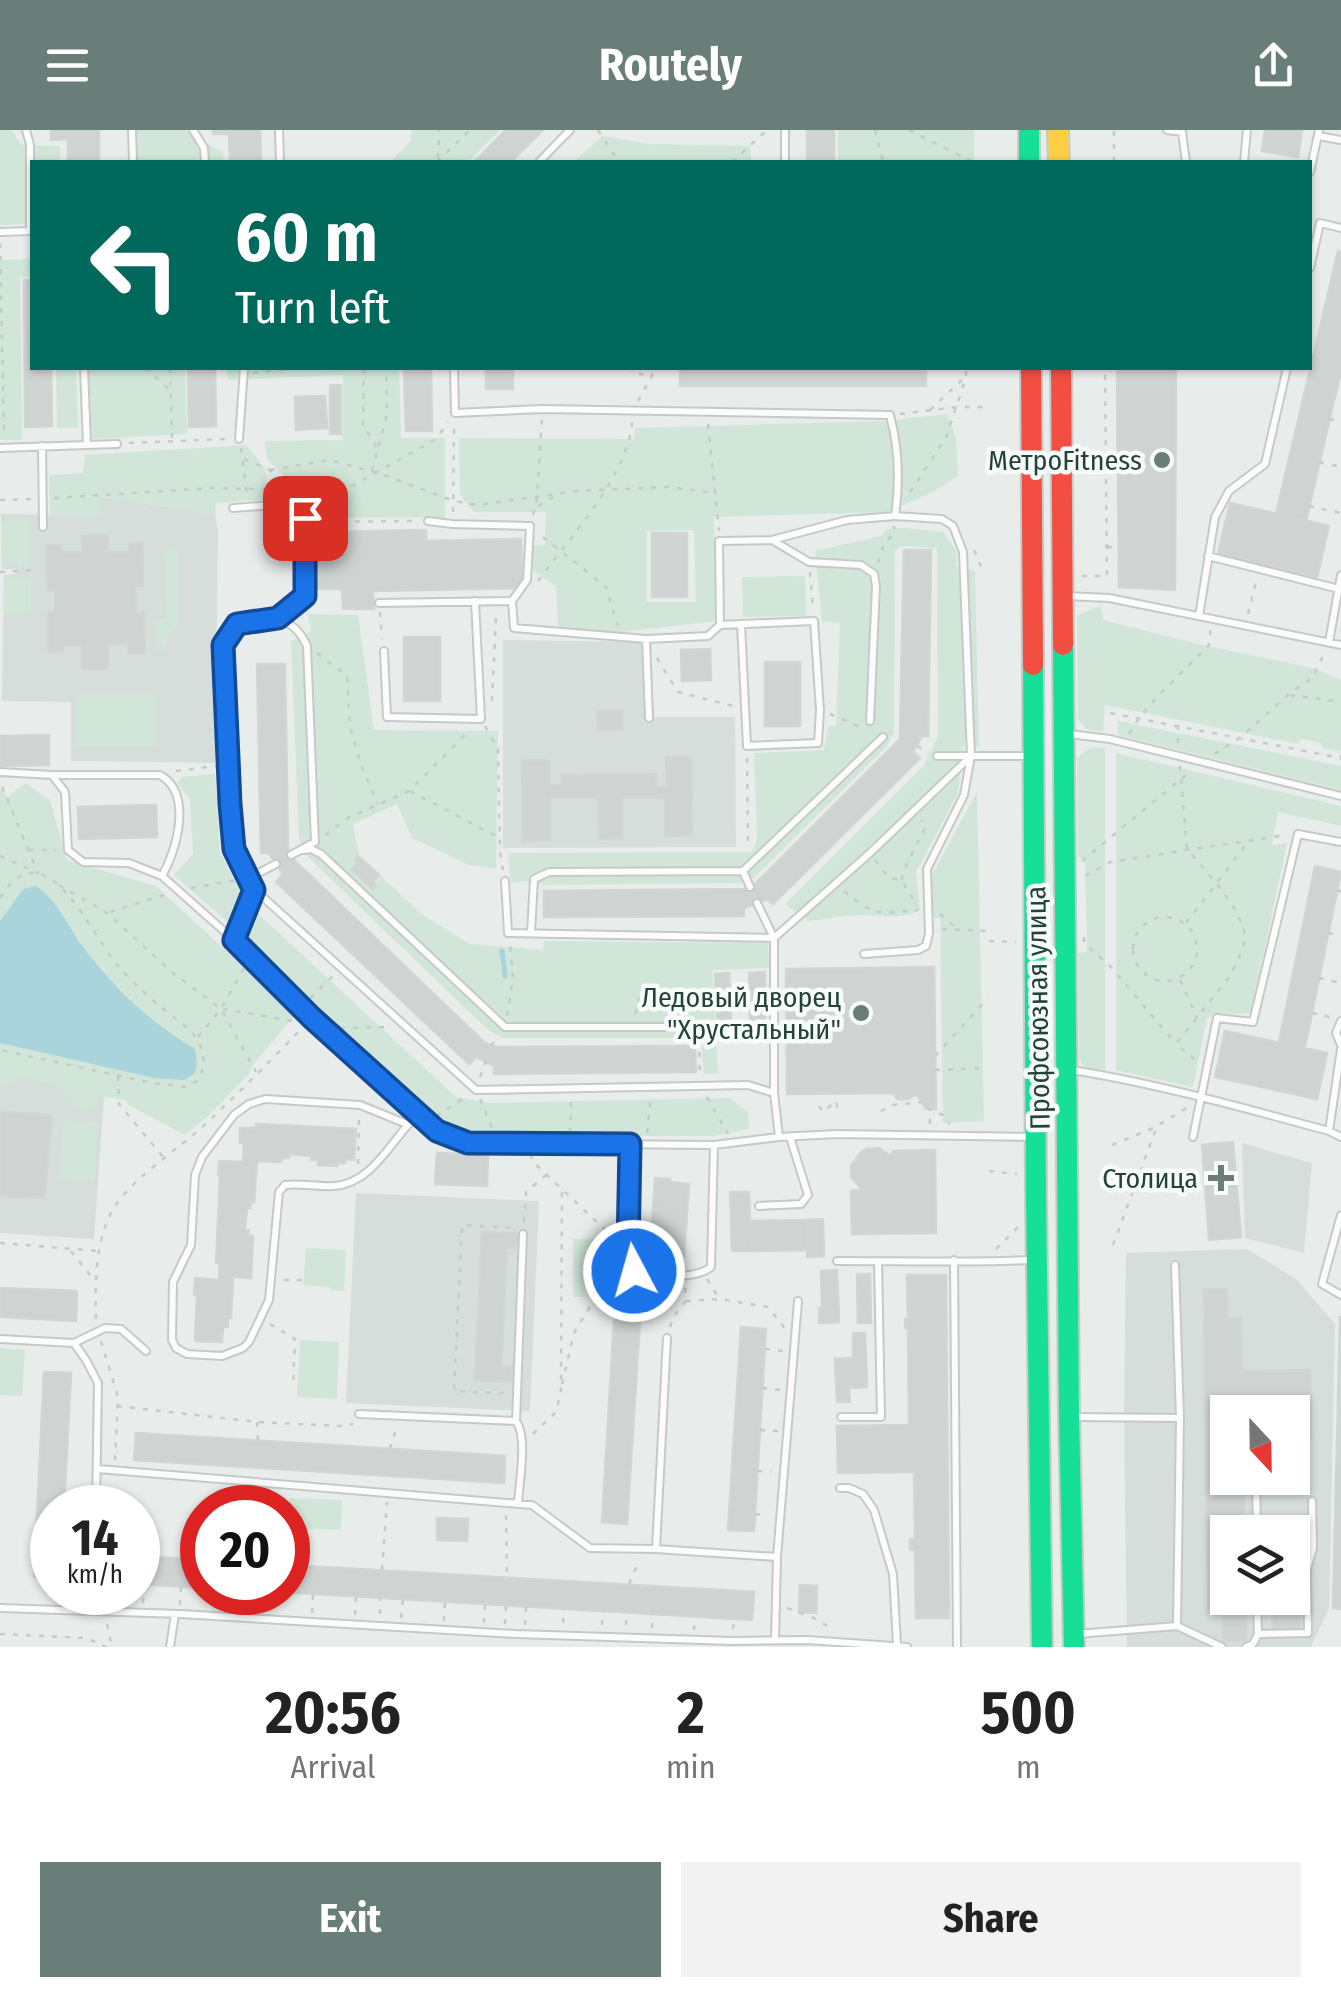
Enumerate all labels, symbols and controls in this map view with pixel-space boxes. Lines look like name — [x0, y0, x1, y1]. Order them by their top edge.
icon: menu — [40, 38, 95, 93]
text: Routely — [599, 38, 742, 92]
icon: share — [1246, 38, 1301, 93]
text: 60 m — [235, 196, 378, 280]
icon: left — [70, 200, 200, 330]
text: Turn left — [235, 281, 390, 335]
place label: МетроFitness — [988, 444, 1142, 477]
marker: МетроFitness — [1151, 449, 1173, 471]
pin — [263, 476, 348, 561]
icon: arrive — [278, 491, 333, 546]
street label: Профсоюзная улица — [1019, 886, 1057, 1130]
place label: Ледовый дворец "Хрустальный" — [642, 981, 841, 1046]
marker: Ледовый дворец "Хрустальный" — [850, 1002, 872, 1024]
place label: Столица — [1102, 1162, 1198, 1195]
marker: Столица — [1208, 1165, 1234, 1191]
position arrow — [582, 1219, 686, 1323]
north arrow — [1210, 1395, 1310, 1495]
map controls — [1210, 1395, 1310, 1615]
speed limit sign: 20 — [180, 1485, 310, 1615]
text: 14 — [72, 1508, 118, 1568]
button: layers — [1210, 1515, 1310, 1615]
text: km/h — [67, 1560, 123, 1590]
text: 20:56 — [265, 1677, 401, 1749]
text: 2 — [677, 1677, 705, 1749]
text: 500 — [981, 1677, 1076, 1749]
text: Arrival — [291, 1748, 375, 1786]
text: min — [666, 1748, 716, 1786]
text: m — [1016, 1748, 1041, 1786]
button: Exit — [40, 1862, 661, 1977]
button: Share — [681, 1862, 1301, 1977]

